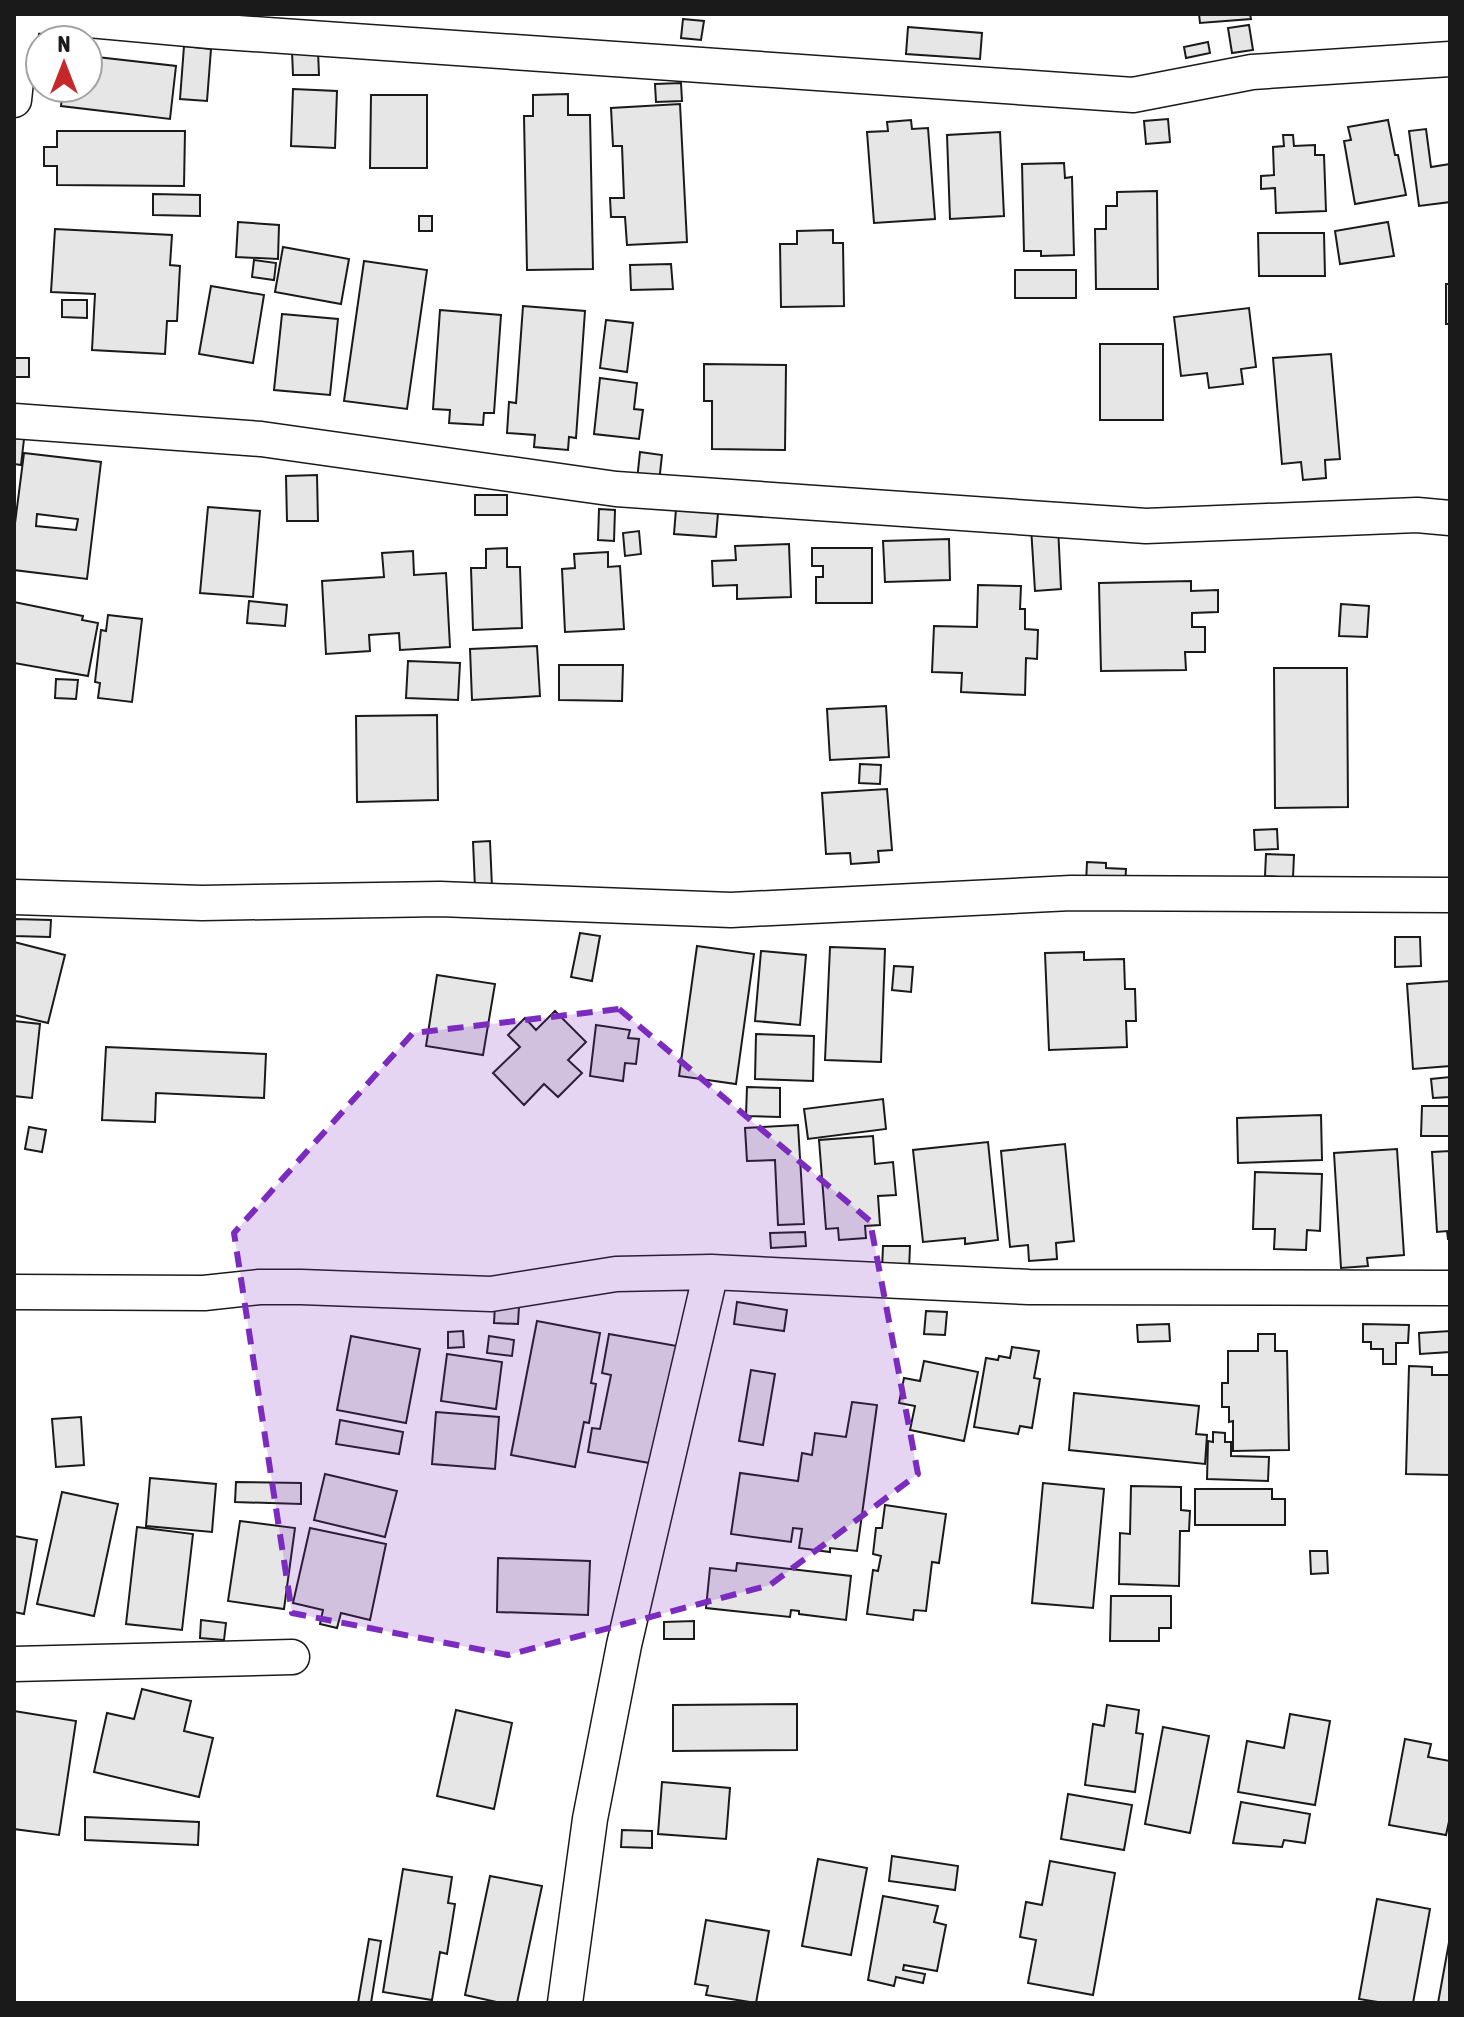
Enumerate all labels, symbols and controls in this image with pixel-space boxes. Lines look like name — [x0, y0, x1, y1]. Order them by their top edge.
north arrow — [24, 24, 104, 104]
text: N — [58, 31, 70, 57]

